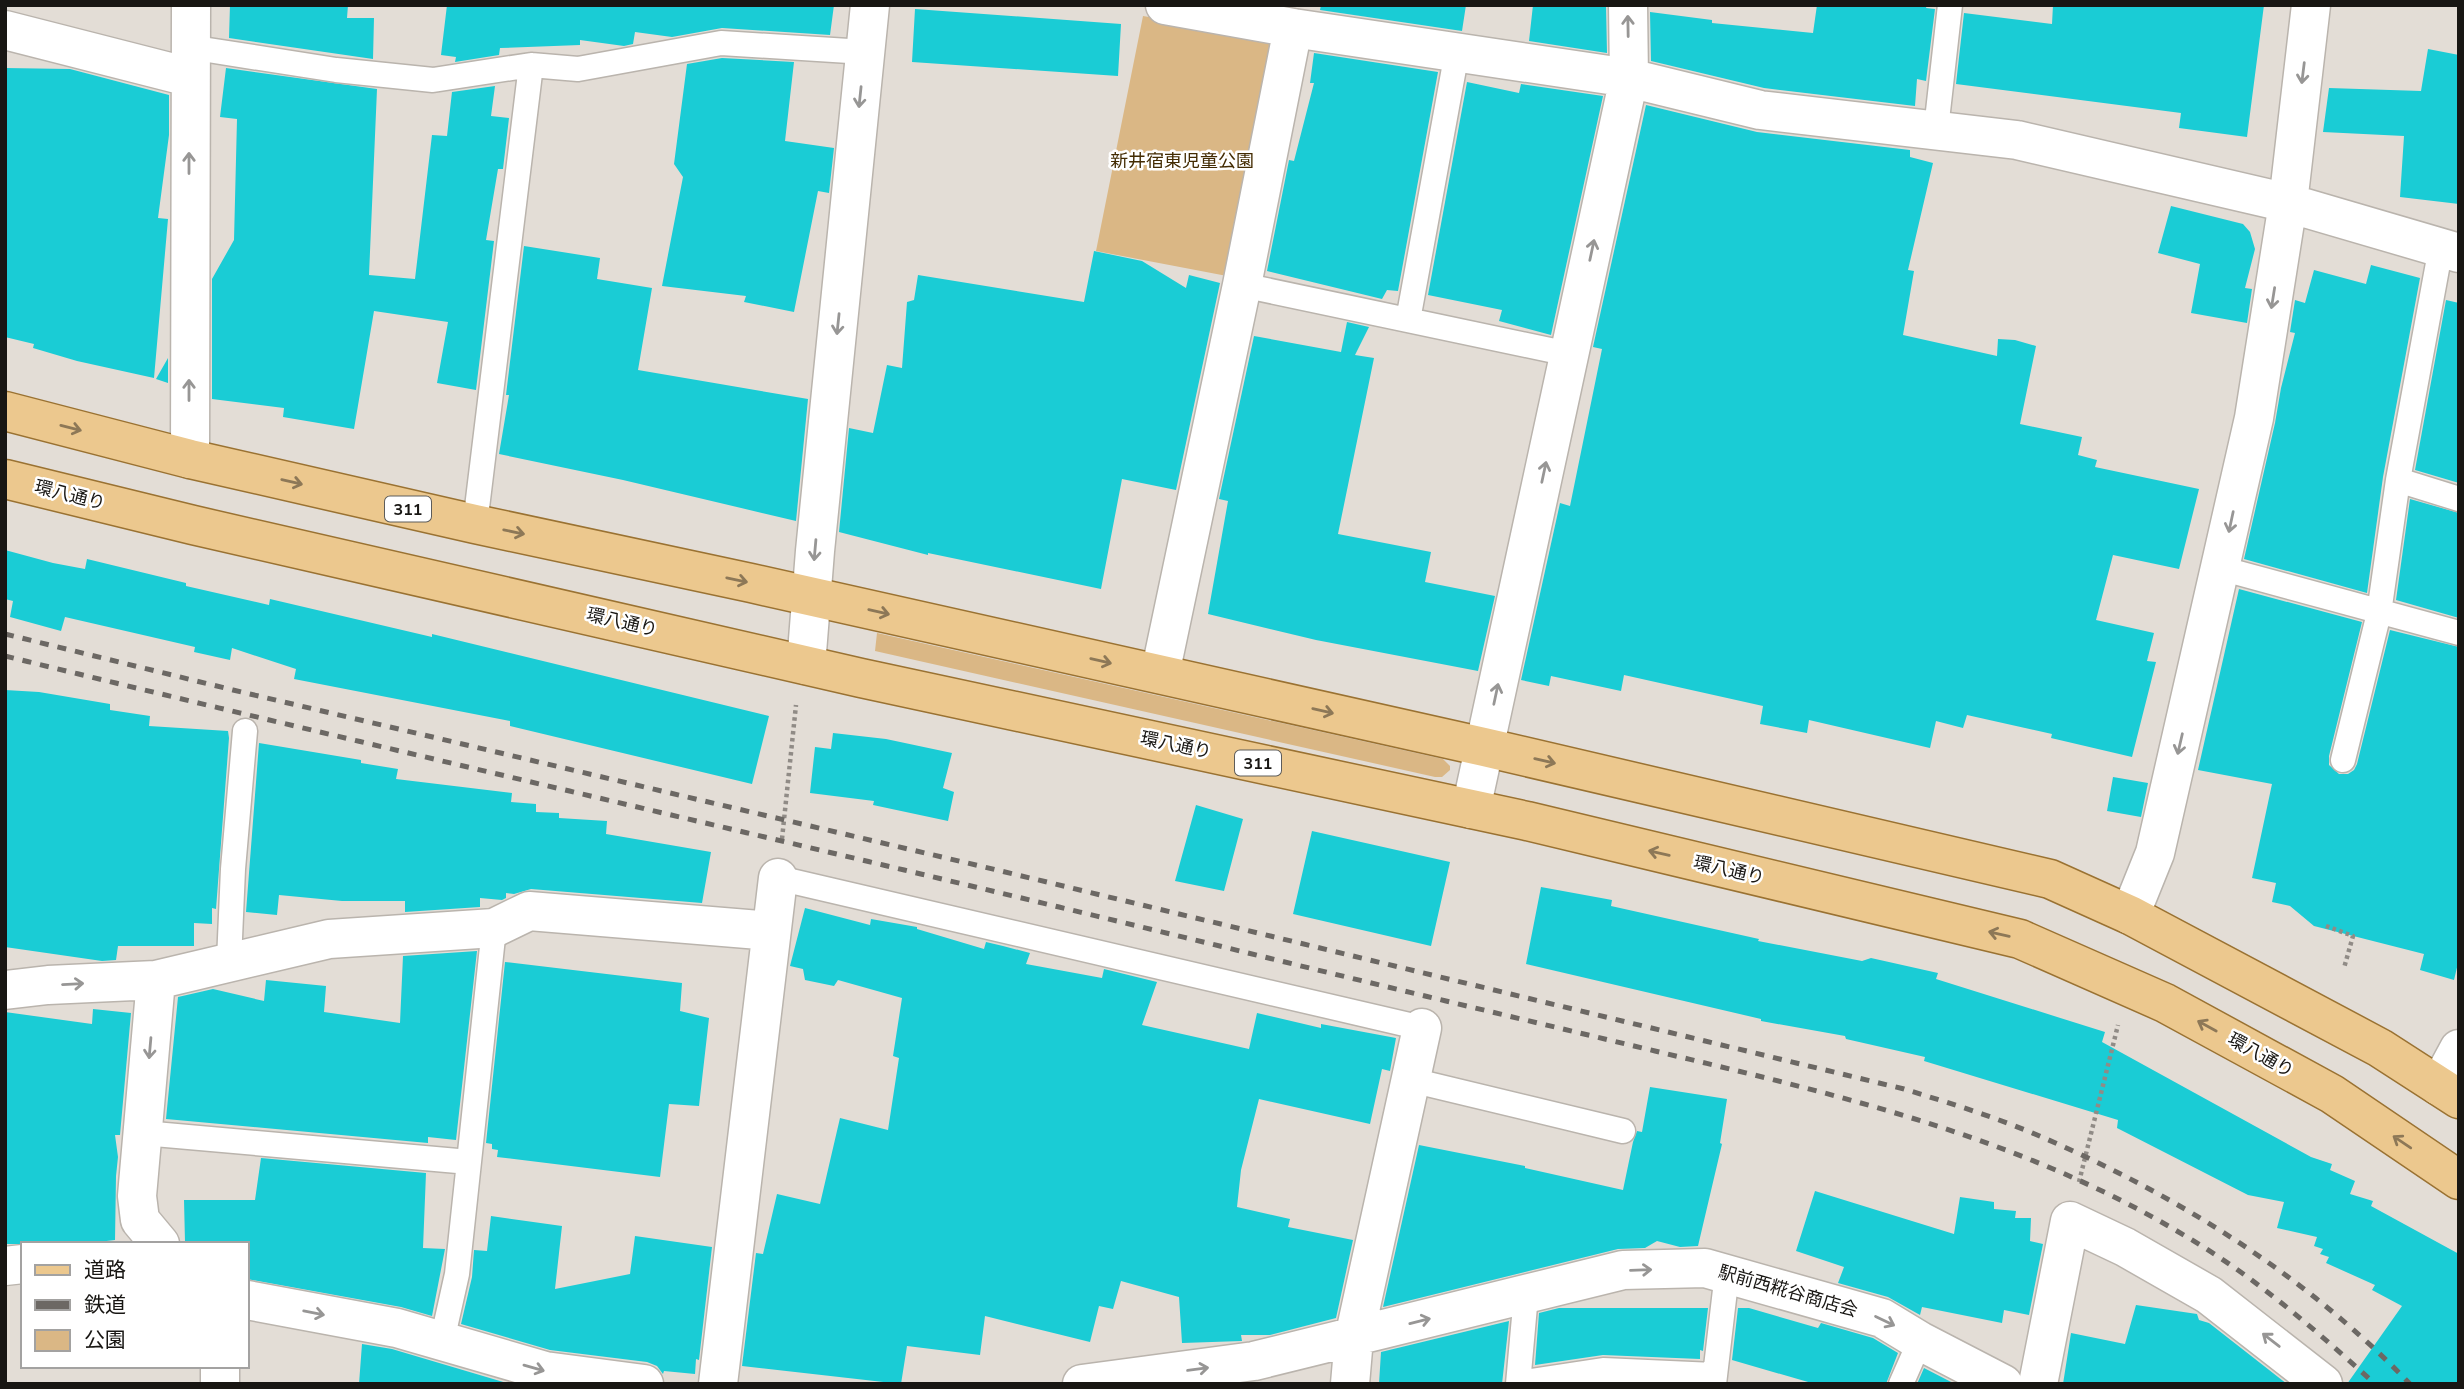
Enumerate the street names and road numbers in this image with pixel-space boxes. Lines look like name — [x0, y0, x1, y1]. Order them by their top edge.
street label: 環八通り — [32, 475, 108, 515]
road number: 311 — [385, 496, 431, 522]
street label: 環八通り — [584, 602, 660, 642]
street label: 環八通り — [1138, 726, 1214, 764]
road number: 311 — [1235, 750, 1281, 776]
street label: 環八通り — [1691, 850, 1767, 890]
street label: 環八通り — [2224, 1027, 2298, 1083]
street label: 駅前西糀谷商店会 — [1715, 1260, 1861, 1322]

